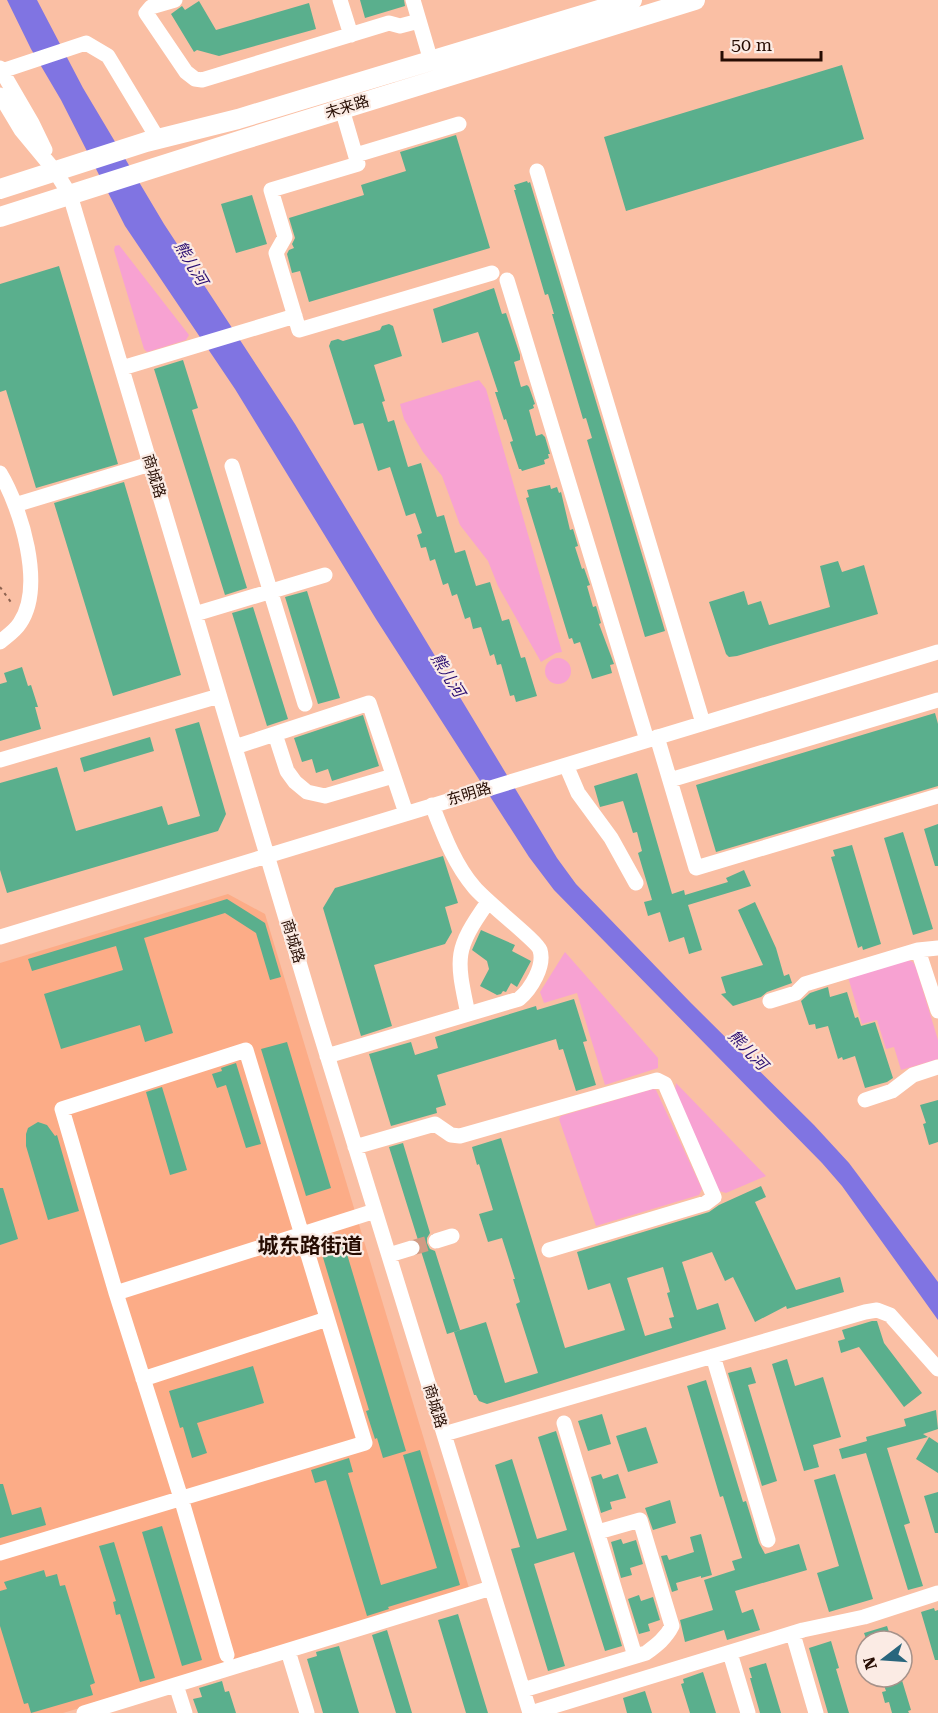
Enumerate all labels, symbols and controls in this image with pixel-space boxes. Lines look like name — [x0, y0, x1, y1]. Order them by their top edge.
scale bar — [722, 24, 821, 62]
text: 50 m — [731, 34, 772, 55]
street label: 未来路 — [323, 92, 371, 122]
water label: 熊儿河 — [170, 238, 213, 291]
street label: 商城路 — [139, 452, 169, 500]
water label: 熊儿河 — [427, 650, 470, 703]
street label: 东明路 — [445, 779, 493, 809]
street label: 商城路 — [278, 917, 308, 965]
water label: 熊儿河 — [724, 1026, 774, 1076]
district label: 城东路街道 — [258, 1234, 363, 1258]
street label: 商城路 — [420, 1382, 450, 1430]
north arrow — [854, 1629, 914, 1689]
text: N — [859, 1655, 881, 1672]

